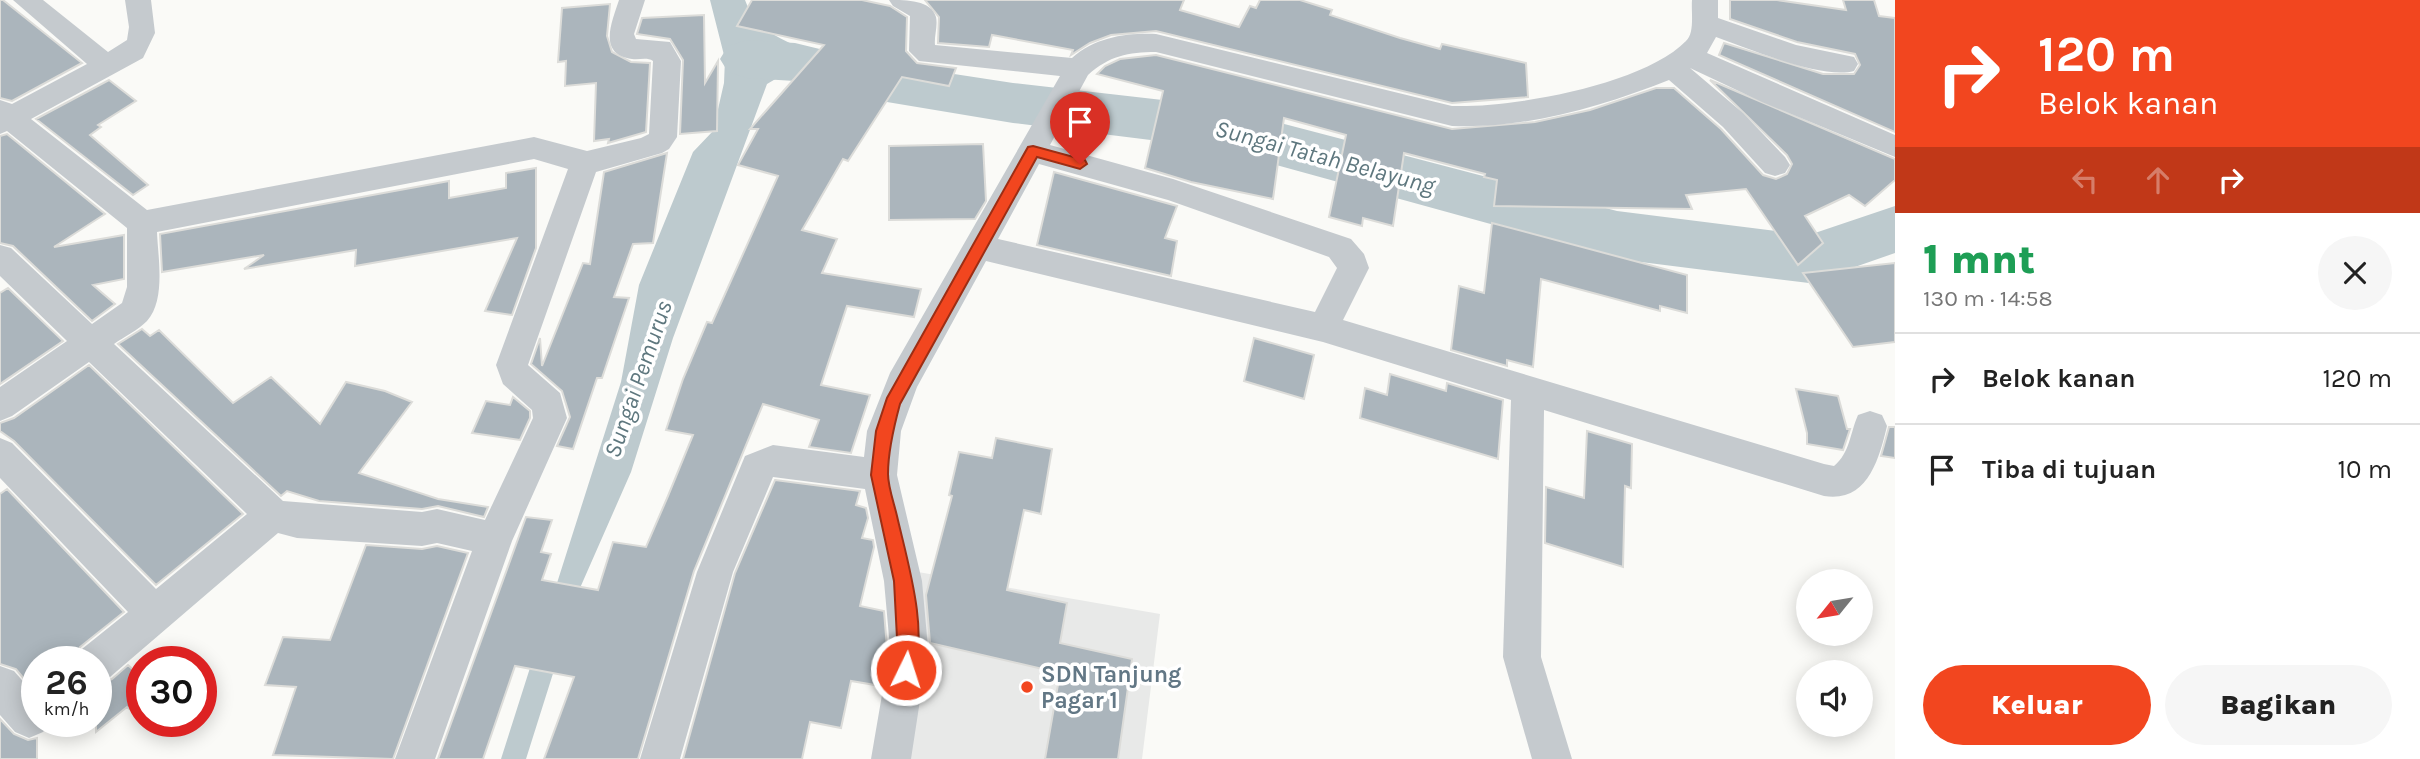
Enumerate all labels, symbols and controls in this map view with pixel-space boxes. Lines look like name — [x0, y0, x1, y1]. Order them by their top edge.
text: 120 m — [2038, 26, 2175, 83]
icon: right — [1923, 28, 2014, 119]
text: Belok kanan — [2038, 85, 2218, 122]
pin — [1050, 92, 1110, 164]
icon: arrive — [1061, 103, 1099, 141]
water label: Sungai Tatah Belayung — [1212, 114, 1439, 200]
icon: left — [2066, 161, 2104, 199]
icon: ahead — [2139, 161, 2177, 199]
icon: right — [2212, 161, 2250, 199]
text: 1 mnt — [1923, 234, 2035, 284]
button: close — [2318, 236, 2392, 310]
text: 130 m · 14:58 — [1923, 285, 2053, 312]
water label: Sungai Pemurus — [598, 297, 678, 461]
icon: right — [1923, 360, 1961, 398]
text: Belok kanan — [1982, 363, 2135, 394]
text: 120 m — [2322, 363, 2392, 394]
icon: arrive — [1923, 451, 1961, 489]
text: Tiba di tujuan — [1982, 454, 2156, 485]
text: 10 m — [2337, 454, 2392, 485]
north arrow — [1796, 569, 1872, 646]
map controls — [1796, 569, 1873, 737]
position arrow — [869, 633, 943, 707]
speed limit sign: 30 — [126, 646, 217, 737]
button: sound — [1796, 660, 1873, 737]
place label: SDN Tanjung Pagar 1 — [1041, 661, 1181, 714]
text: 26 — [45, 662, 88, 703]
button: Keluar — [1923, 665, 2151, 745]
button: Bagikan — [2165, 665, 2392, 745]
marker: SDN Tanjung Pagar 1 — [1019, 679, 1035, 695]
text: km/h — [44, 698, 89, 720]

